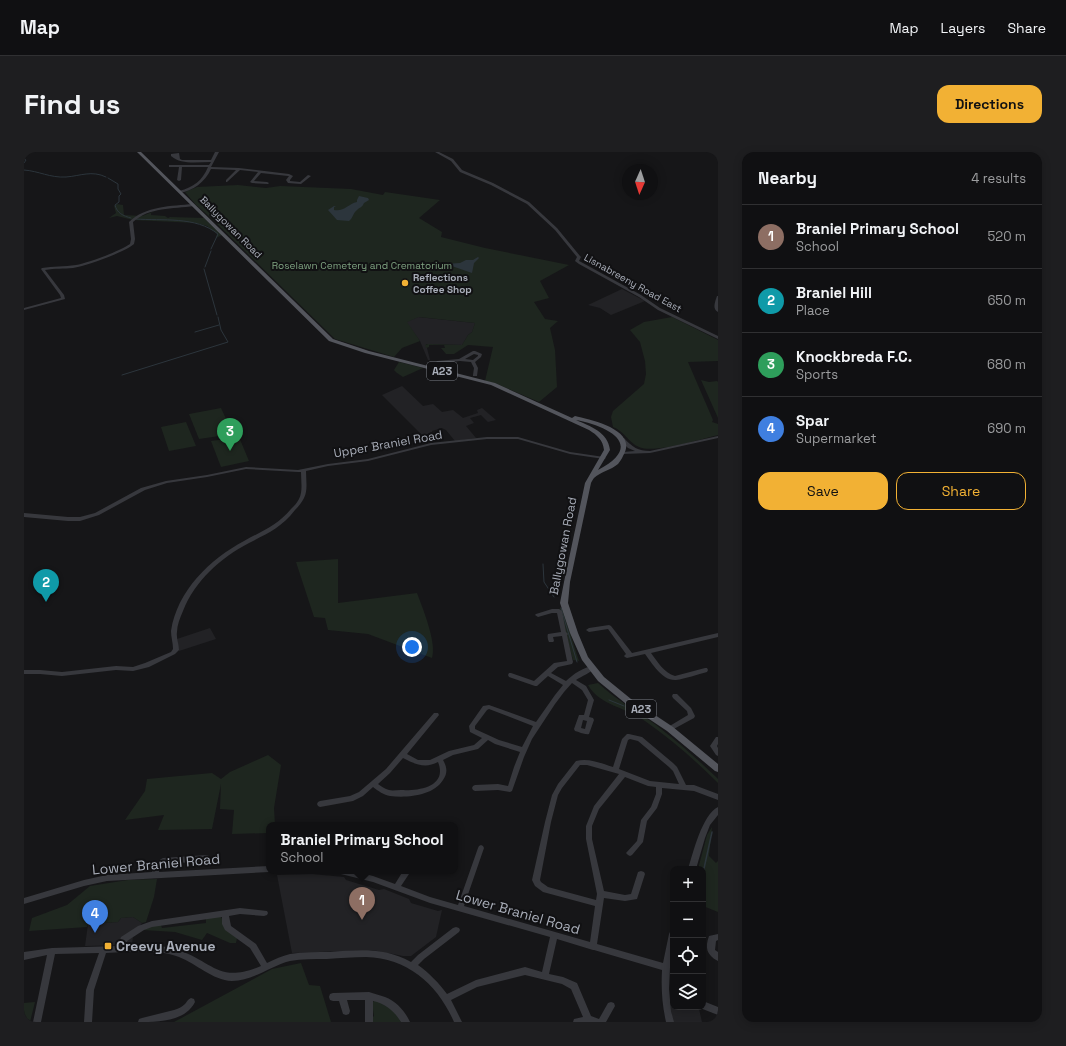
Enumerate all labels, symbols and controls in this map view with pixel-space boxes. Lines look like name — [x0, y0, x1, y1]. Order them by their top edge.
text: Map — [20, 15, 60, 40]
text: Map — [889, 19, 919, 37]
text: Layers — [941, 19, 985, 37]
text: Share — [1007, 19, 1046, 37]
button: Directions — [937, 85, 1042, 123]
text: Find us — [24, 86, 121, 122]
north arrow — [622, 164, 658, 200]
text: Nearby — [758, 167, 817, 189]
text: 4 results — [971, 170, 1026, 187]
street label: Ballygowan Road — [197, 193, 265, 261]
text: Braniel Primary School — [796, 219, 959, 238]
text: 1 — [768, 228, 774, 245]
text: 520 m — [988, 228, 1026, 245]
text: School — [796, 238, 839, 255]
street label: Lisnabreeny Road East — [582, 251, 685, 316]
park label: Roselawn Cemetery and Crematorium — [272, 259, 452, 272]
place label: Reflections Coffee Shop — [413, 271, 472, 296]
marker: Reflections Coffee Shop — [400, 278, 410, 288]
text: Braniel Hill — [796, 283, 872, 302]
text: 2 — [767, 292, 775, 309]
text: 650 m — [987, 292, 1026, 309]
text: Place — [796, 302, 830, 319]
text: Knockbreda F.C. — [796, 347, 912, 366]
text: 3 — [767, 356, 775, 373]
text: 680 m — [987, 356, 1026, 373]
road number: A23 — [427, 362, 457, 380]
text: Sports — [796, 366, 838, 383]
text: Spar — [796, 411, 829, 430]
pin: 3 — [217, 418, 243, 451]
text: 4 — [767, 420, 775, 437]
text: 690 m — [987, 420, 1026, 437]
street label: Upper Braniel Road — [332, 427, 444, 461]
text: Supermarket — [796, 430, 877, 447]
button: Save — [758, 472, 888, 510]
button: Share — [896, 472, 1026, 510]
street label: Ballygowan Road — [546, 496, 580, 596]
pin: 2 — [33, 569, 59, 602]
your location — [402, 637, 422, 657]
road number: A23 — [626, 700, 656, 718]
popup — [266, 822, 458, 874]
text: Braniel Primary School — [280, 830, 444, 849]
street label: Lower Braniel Road — [91, 849, 221, 879]
text: School — [280, 849, 323, 866]
map controls — [670, 866, 706, 1010]
button: + — [670, 866, 706, 902]
street label: Lower Braniel Road — [454, 886, 582, 938]
pin: 1 — [349, 887, 375, 920]
pin: 4 — [82, 900, 108, 933]
button: − — [670, 902, 706, 938]
place label: Creevy Avenue — [116, 937, 215, 955]
button: locate — [670, 938, 706, 974]
marker: Creevy Avenue — [103, 941, 113, 951]
button: layers — [670, 974, 706, 1010]

